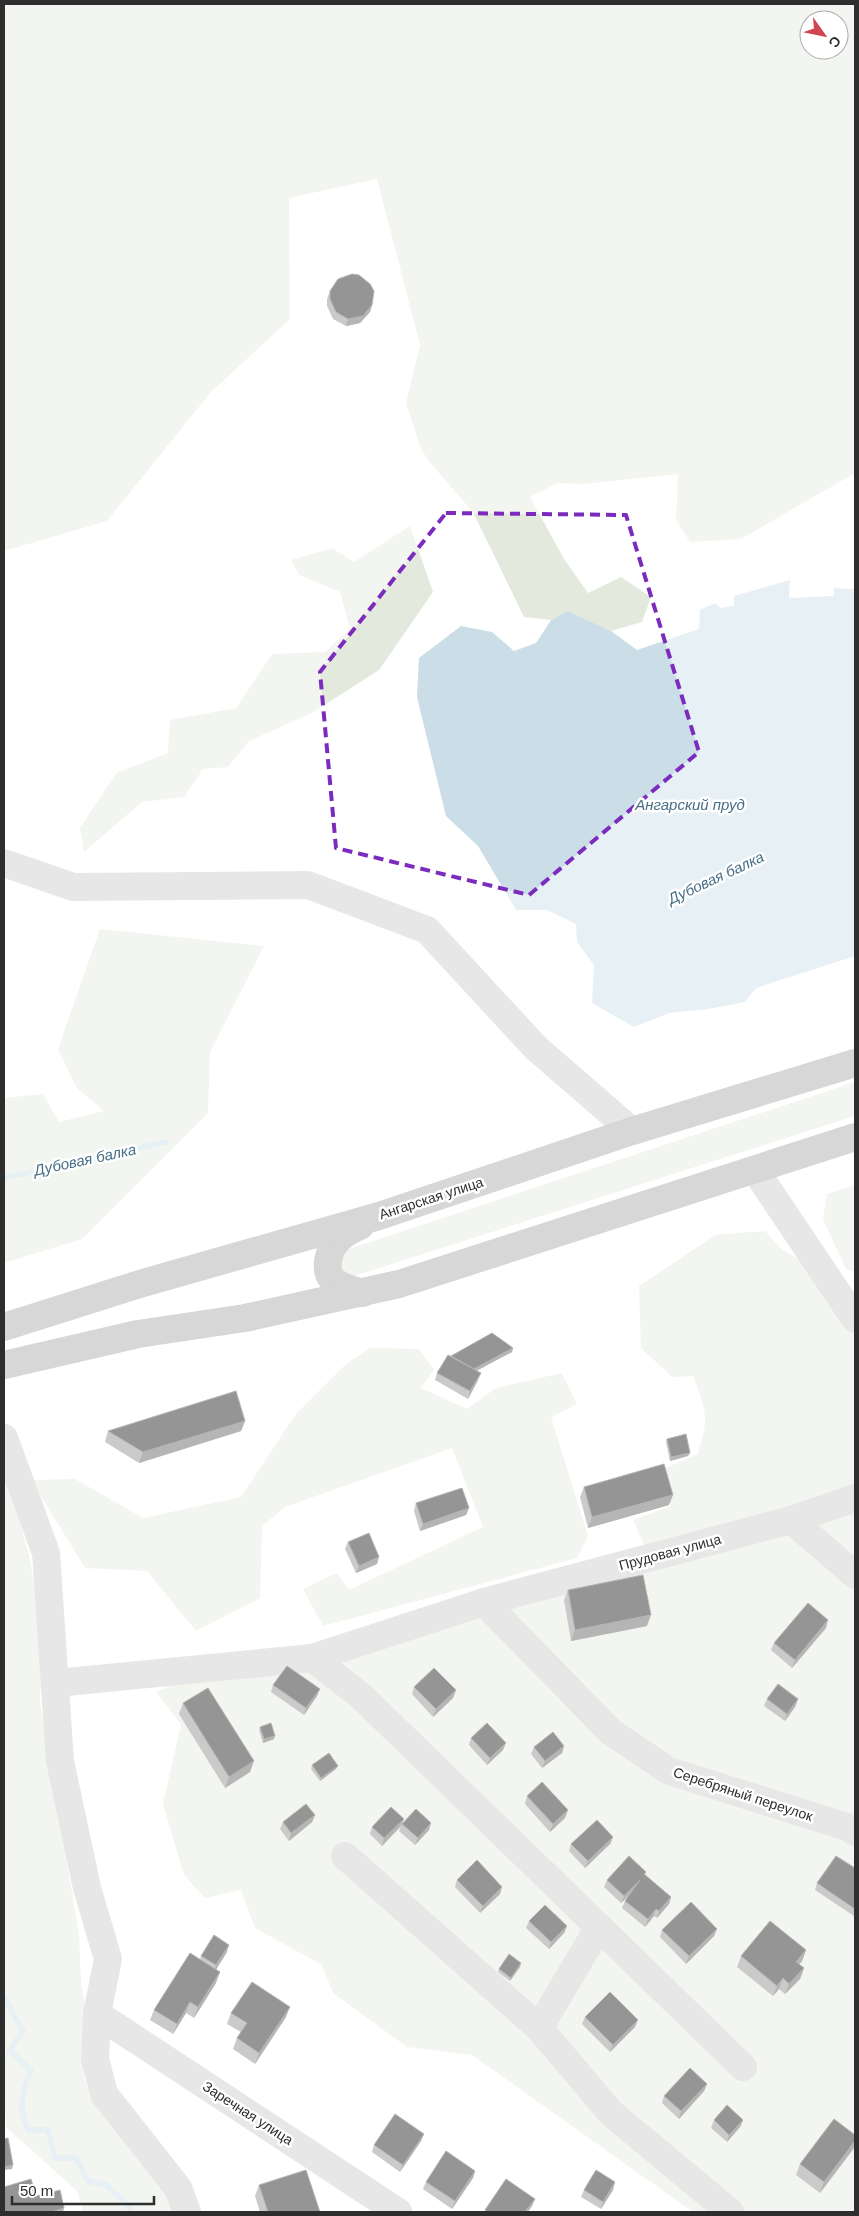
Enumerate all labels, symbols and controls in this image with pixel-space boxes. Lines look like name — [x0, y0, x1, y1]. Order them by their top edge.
north arrow — [799, 10, 849, 60]
text: С — [825, 33, 844, 51]
water label: Ангарский пруд — [634, 796, 745, 813]
water label: Дубовая балка — [663, 848, 766, 908]
water label: Дубовая балка — [30, 1140, 137, 1179]
street label: Ангарская улица — [377, 1174, 485, 1222]
street label: Прудовая улица — [617, 1531, 723, 1573]
street label: Серебряный переулок — [671, 1764, 816, 1824]
street label: Заречная улица — [200, 2078, 296, 2148]
scale bar — [12, 2174, 155, 2206]
text: 50 m — [20, 2182, 53, 2199]

